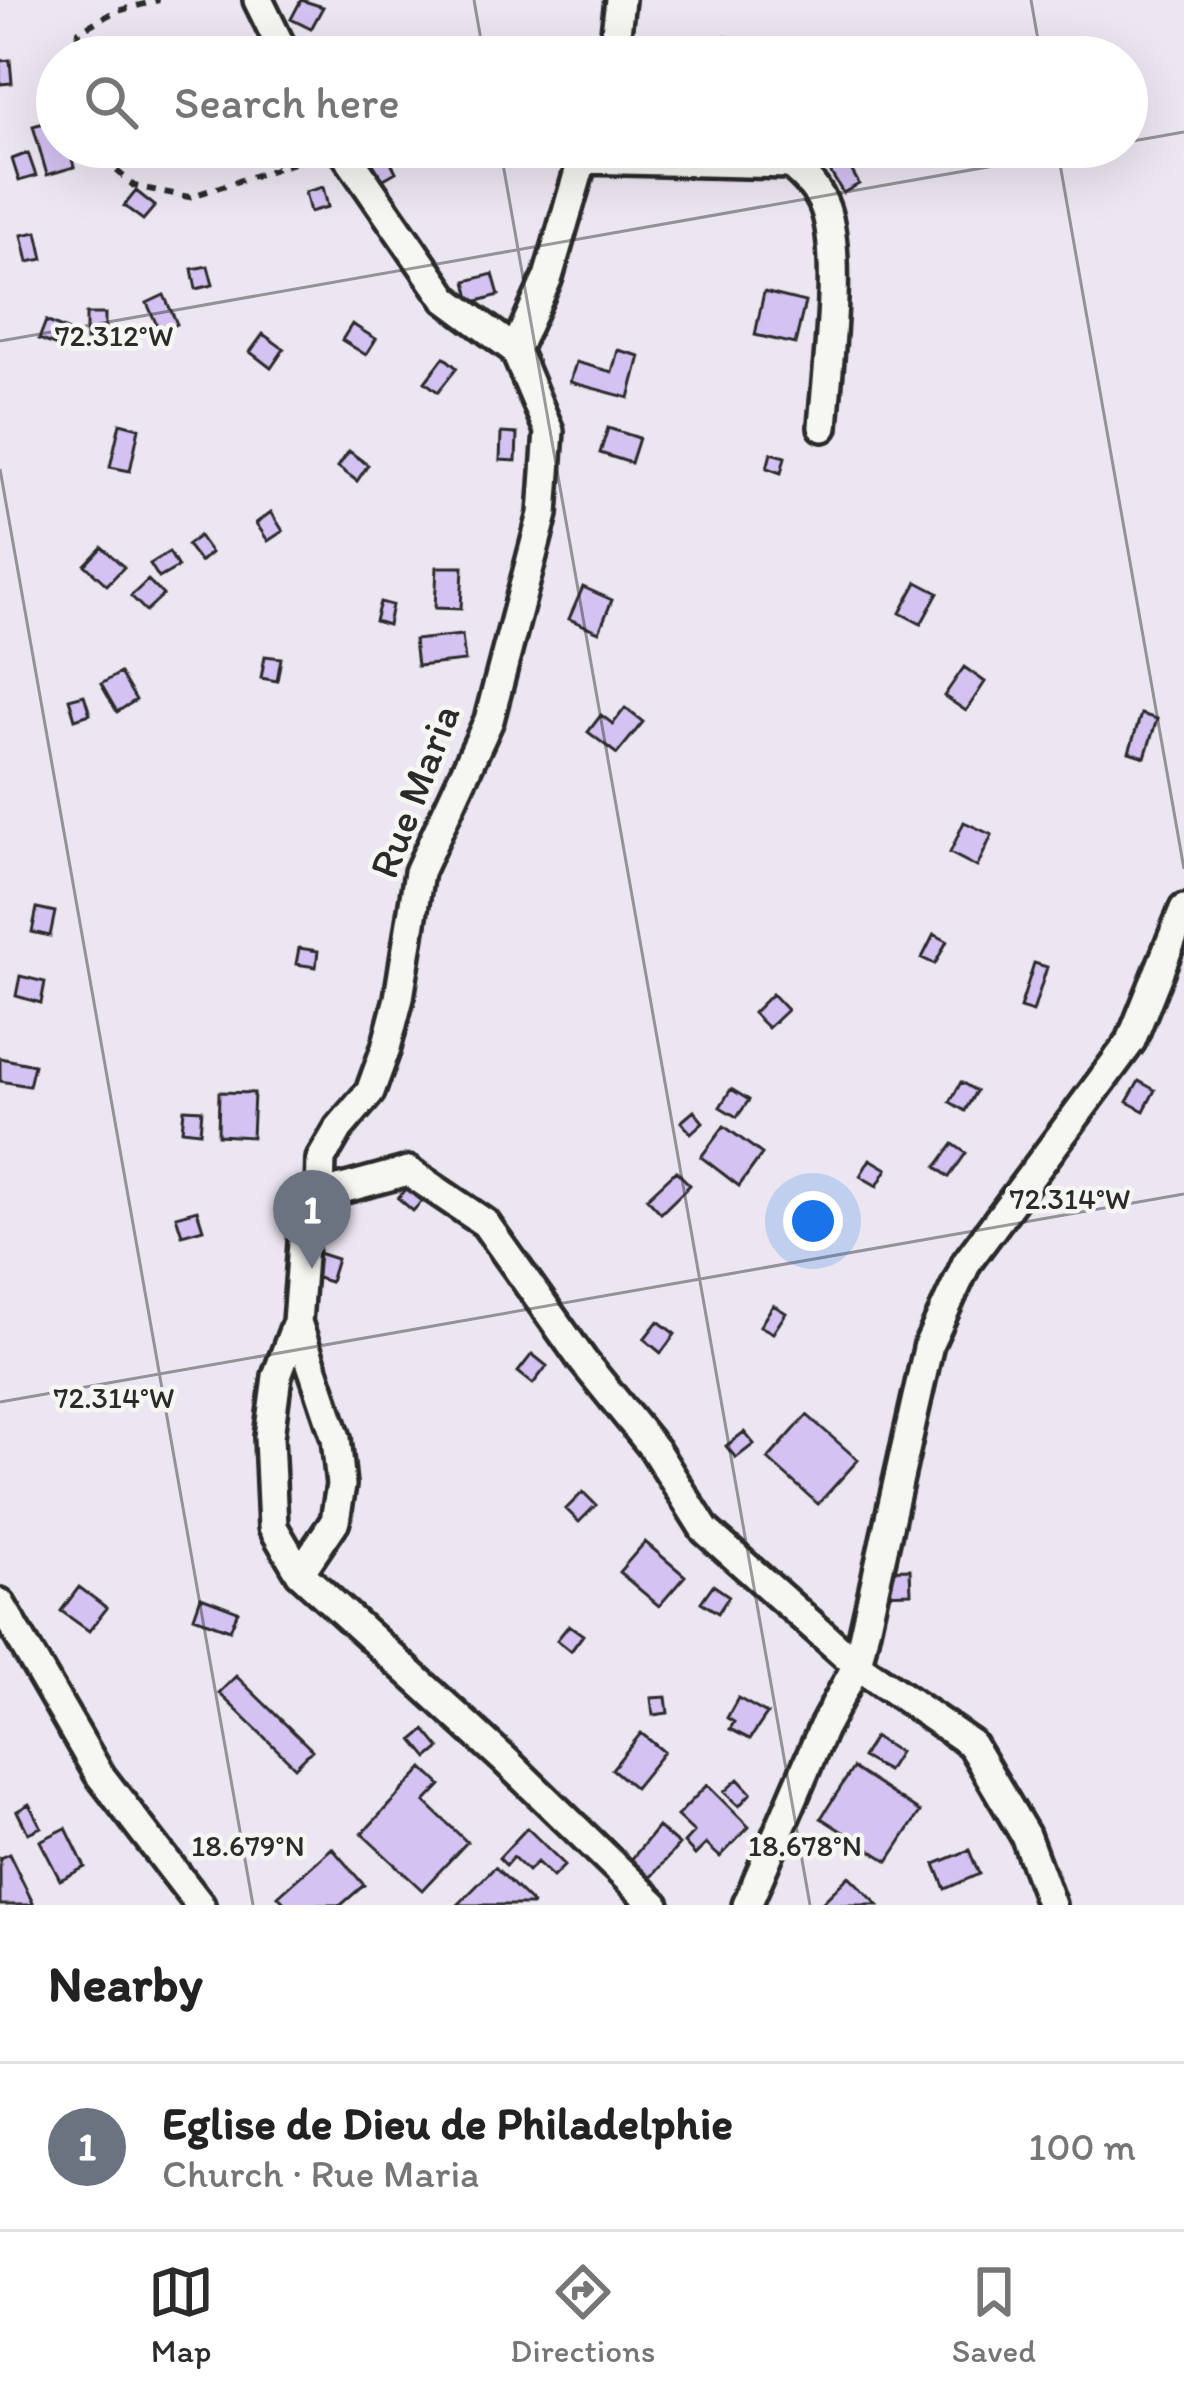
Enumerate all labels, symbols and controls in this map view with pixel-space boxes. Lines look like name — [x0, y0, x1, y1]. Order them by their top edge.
search box — [36, 36, 1148, 168]
icon: search — [78, 69, 144, 135]
text: Search here — [174, 75, 400, 129]
text: 72.312°W — [55, 317, 173, 354]
street label: Rue Maria — [358, 697, 470, 885]
pin: 1 — [273, 1170, 351, 1269]
text: 72.314°W — [1010, 1180, 1130, 1217]
your location — [783, 1191, 843, 1251]
text: 72.314°W — [54, 1379, 174, 1416]
text: 18.679°N — [191, 1827, 305, 1864]
text: 18.678°N — [748, 1827, 862, 1864]
text: Nearby — [48, 1953, 203, 2014]
text: Eglise de Dieu de Philadelphie — [162, 2096, 733, 2150]
text: 1 — [78, 2123, 96, 2170]
text: 100 m — [1028, 2123, 1136, 2170]
text: Church · Rue Maria — [162, 2150, 479, 2197]
tab: Map — [148, 2259, 214, 2370]
tab: Directions — [510, 2259, 655, 2370]
tab: Saved — [952, 2259, 1036, 2370]

